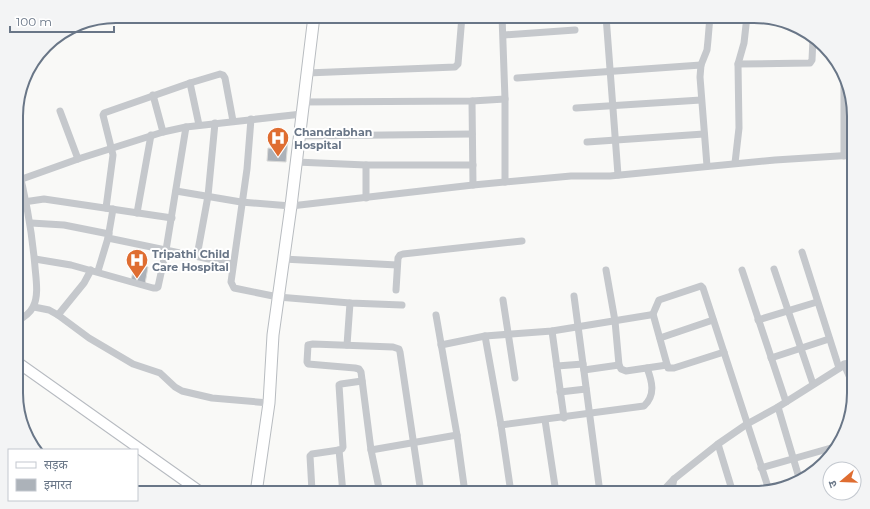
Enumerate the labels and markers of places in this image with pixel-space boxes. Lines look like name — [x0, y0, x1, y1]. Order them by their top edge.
hospital icon: Chandrabhan Hospital — [265, 125, 291, 158]
place label: Chandrabhan Hospital — [294, 125, 372, 152]
hospital icon: Tripathi Child Care Hospital — [124, 247, 150, 280]
place label: Tripathi Child Care Hospital — [152, 247, 230, 274]

